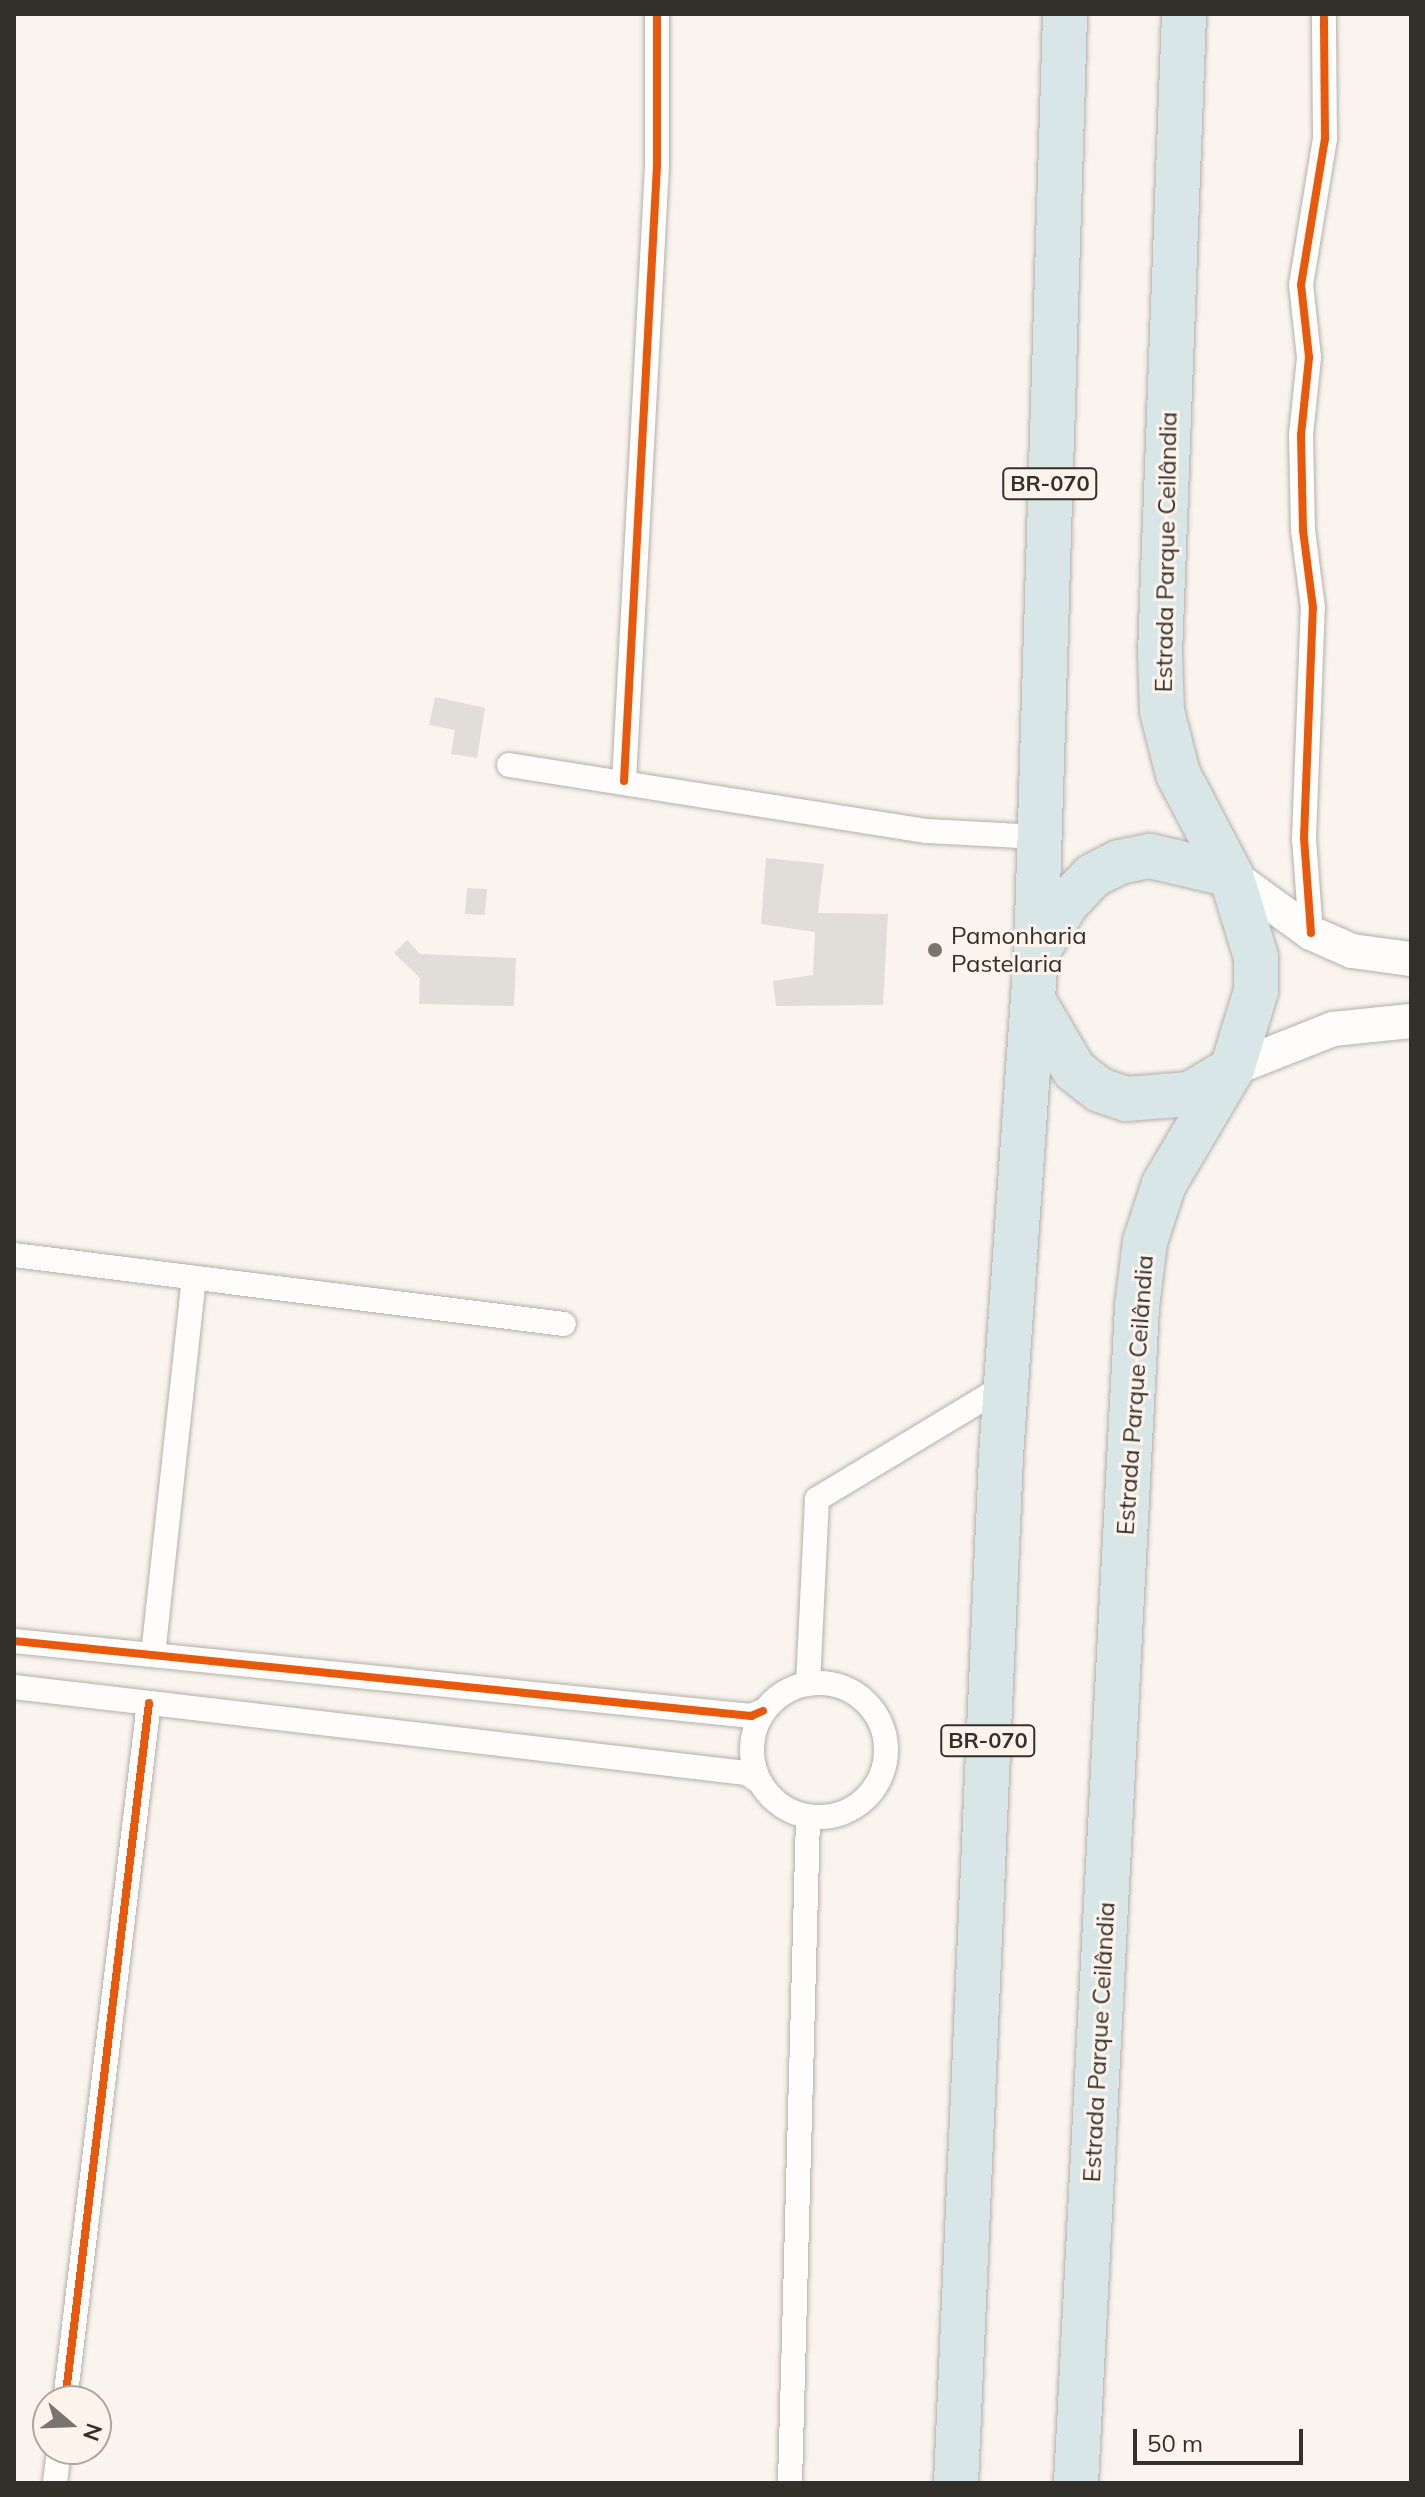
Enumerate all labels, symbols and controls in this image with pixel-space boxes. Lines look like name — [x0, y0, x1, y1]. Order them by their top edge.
street label: Estrada Parque Ceilândia — [1149, 411, 1183, 693]
road number: BR-070 — [1002, 466, 1098, 502]
place label: Pamonharia Pastelaria — [951, 922, 1087, 978]
marker: Pamonharia Pastelaria — [926, 941, 944, 959]
street label: Estrada Parque Ceilândia — [1111, 1254, 1159, 1536]
road number: BR-070 — [940, 1723, 1036, 1759]
street label: Estrada Parque Ceilândia — [1077, 1901, 1121, 2183]
north arrow — [32, 2385, 112, 2465]
scale bar — [1137, 2413, 1307, 2463]
text: N — [77, 2420, 109, 2445]
text: 50 m — [1147, 2428, 1203, 2458]

